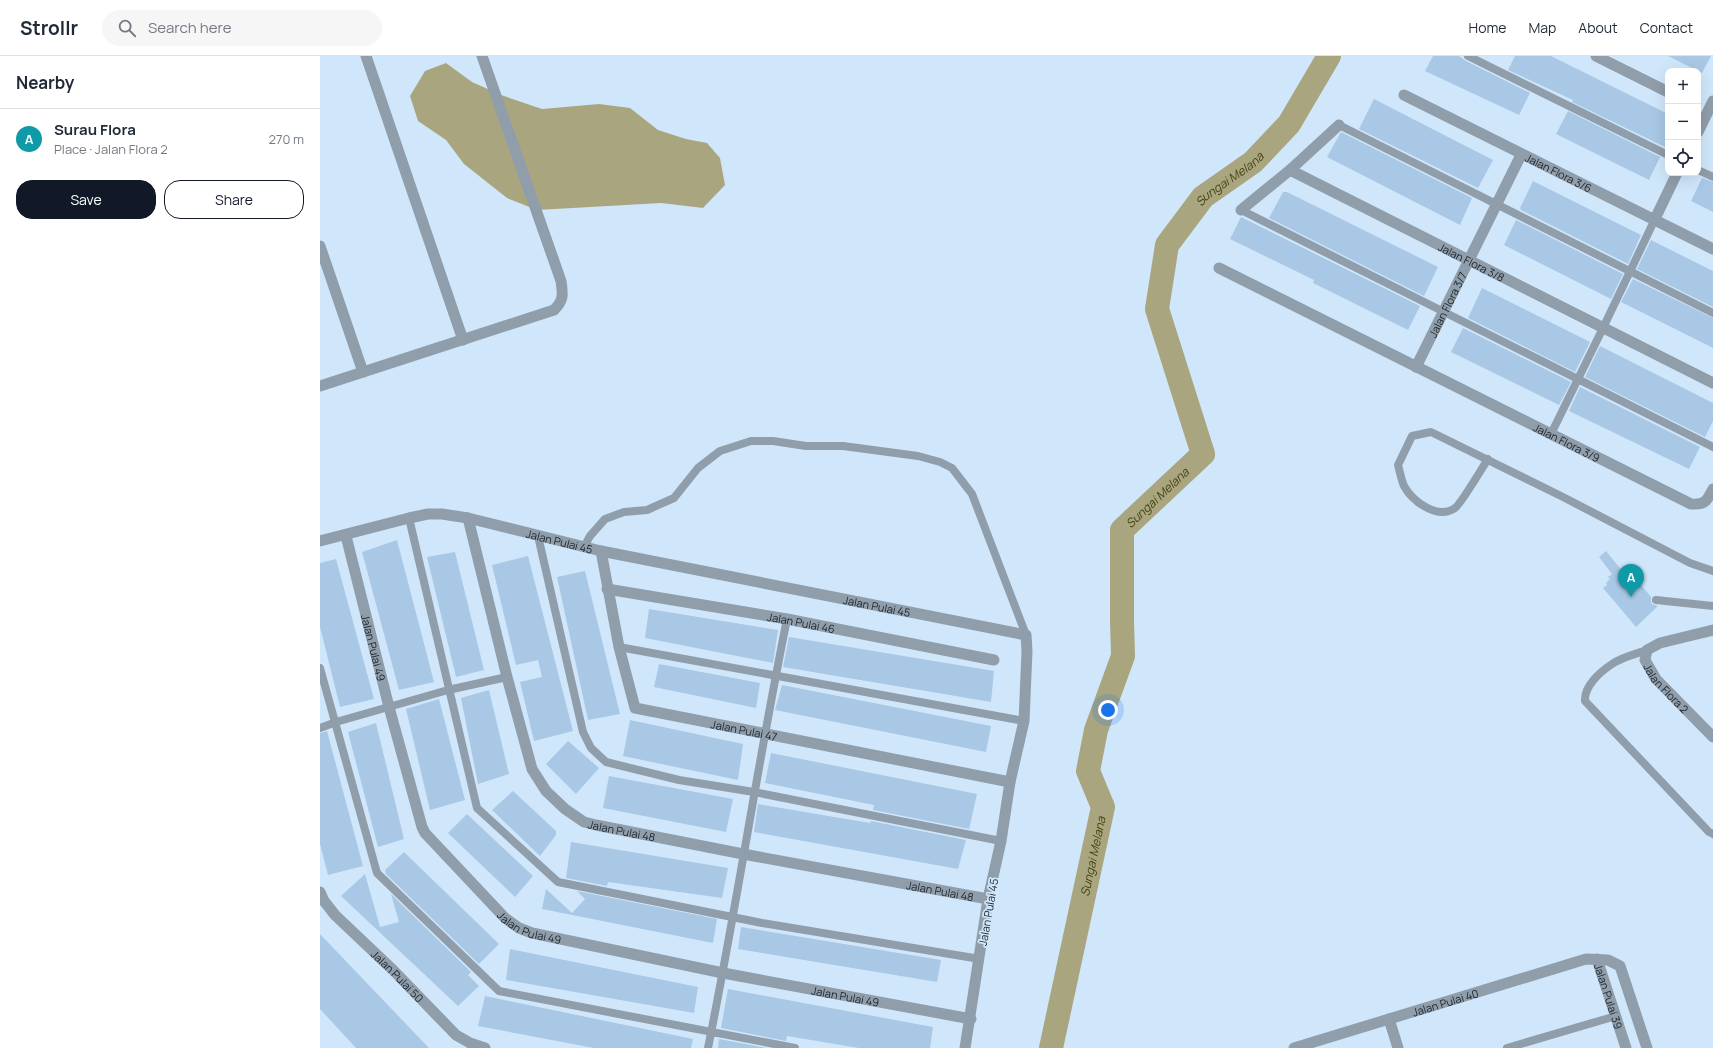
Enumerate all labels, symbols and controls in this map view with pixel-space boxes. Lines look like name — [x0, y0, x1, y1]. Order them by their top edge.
search box — [102, 10, 382, 46]
text: Strollr — [20, 15, 78, 41]
icon: search — [116, 17, 138, 39]
text: Search here — [148, 17, 231, 38]
text: Home — [1469, 18, 1506, 37]
text: Map — [1528, 18, 1556, 37]
text: About — [1578, 18, 1618, 37]
text: Contact — [1640, 18, 1693, 37]
map controls — [1665, 68, 1701, 176]
button: + — [1665, 68, 1701, 104]
text: Nearby — [16, 71, 74, 94]
button: − — [1665, 104, 1701, 140]
text: Surau Flora — [54, 119, 136, 140]
text: A — [25, 130, 33, 148]
text: 270 m — [269, 130, 304, 148]
text: Place · Jalan Flora 2 — [54, 140, 168, 158]
button: locate — [1665, 140, 1701, 176]
water label: Sungai Melana — [1191, 147, 1268, 209]
street label: Jalan Flora 3/6 — [1523, 149, 1595, 195]
button: Save — [16, 180, 156, 219]
button: Share — [164, 180, 304, 219]
street label: Jalan Flora 3/8 — [1436, 239, 1507, 284]
street label: Jalan Flora 3/7 — [1425, 269, 1470, 340]
street label: Jalan Flora 3/9 — [1531, 419, 1603, 465]
water label: Sungai Melana — [1122, 462, 1193, 531]
street label: Jalan Pulai 45 — [525, 525, 594, 556]
pin: A — [1618, 564, 1644, 597]
street label: Jalan Pulai 45 — [842, 592, 912, 620]
street label: Jalan Pulai 46 — [766, 608, 837, 636]
street label: Jalan Pulai 49 — [358, 612, 390, 683]
street label: Jalan Flora 2 — [1641, 660, 1692, 716]
your location — [1098, 700, 1118, 720]
street label: Jalan Pulai 47 — [710, 716, 779, 743]
water label: Sungai Melana — [1075, 814, 1109, 898]
street label: Jalan Pulai 48 — [587, 816, 657, 844]
street label: Jalan Pulai 48 — [905, 877, 975, 904]
street label: Jalan Pulai 45 — [975, 877, 1001, 947]
street label: Jalan Pulai 49 — [494, 907, 563, 947]
street label: Jalan Pulai 50 — [368, 946, 427, 1005]
street label: Jalan Pulai 39 — [1591, 961, 1627, 1031]
street label: Jalan Pulai 49 — [810, 982, 881, 1009]
street label: Jalan Pulai 40 — [1410, 985, 1480, 1019]

